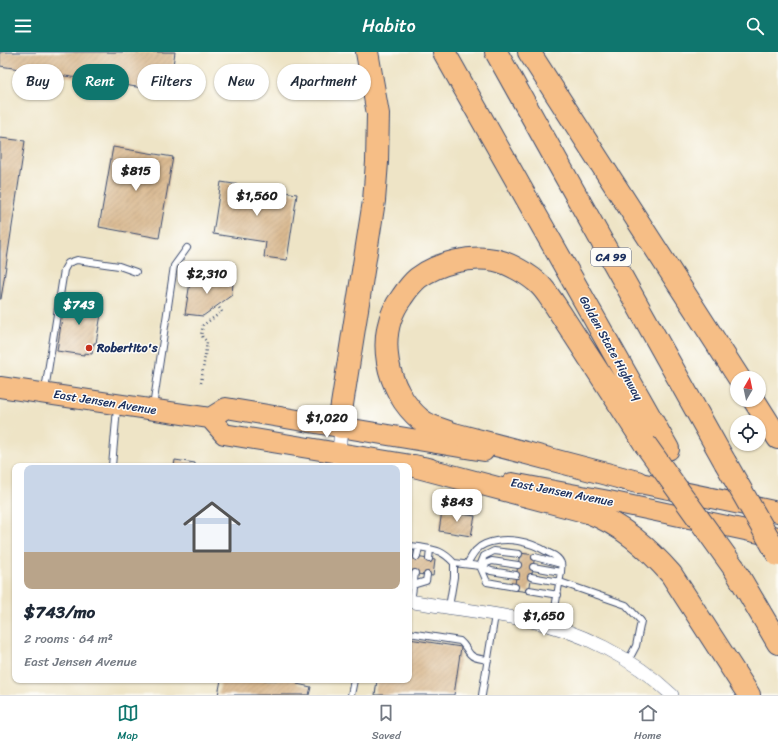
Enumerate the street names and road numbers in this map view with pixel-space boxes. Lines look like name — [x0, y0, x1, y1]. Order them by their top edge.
road number: CA 99 — [591, 248, 631, 266]
street label: Golden State Highway — [573, 291, 649, 405]
street label: East Jensen Avenue — [52, 383, 158, 421]
street label: East Jensen Avenue — [509, 471, 615, 513]

